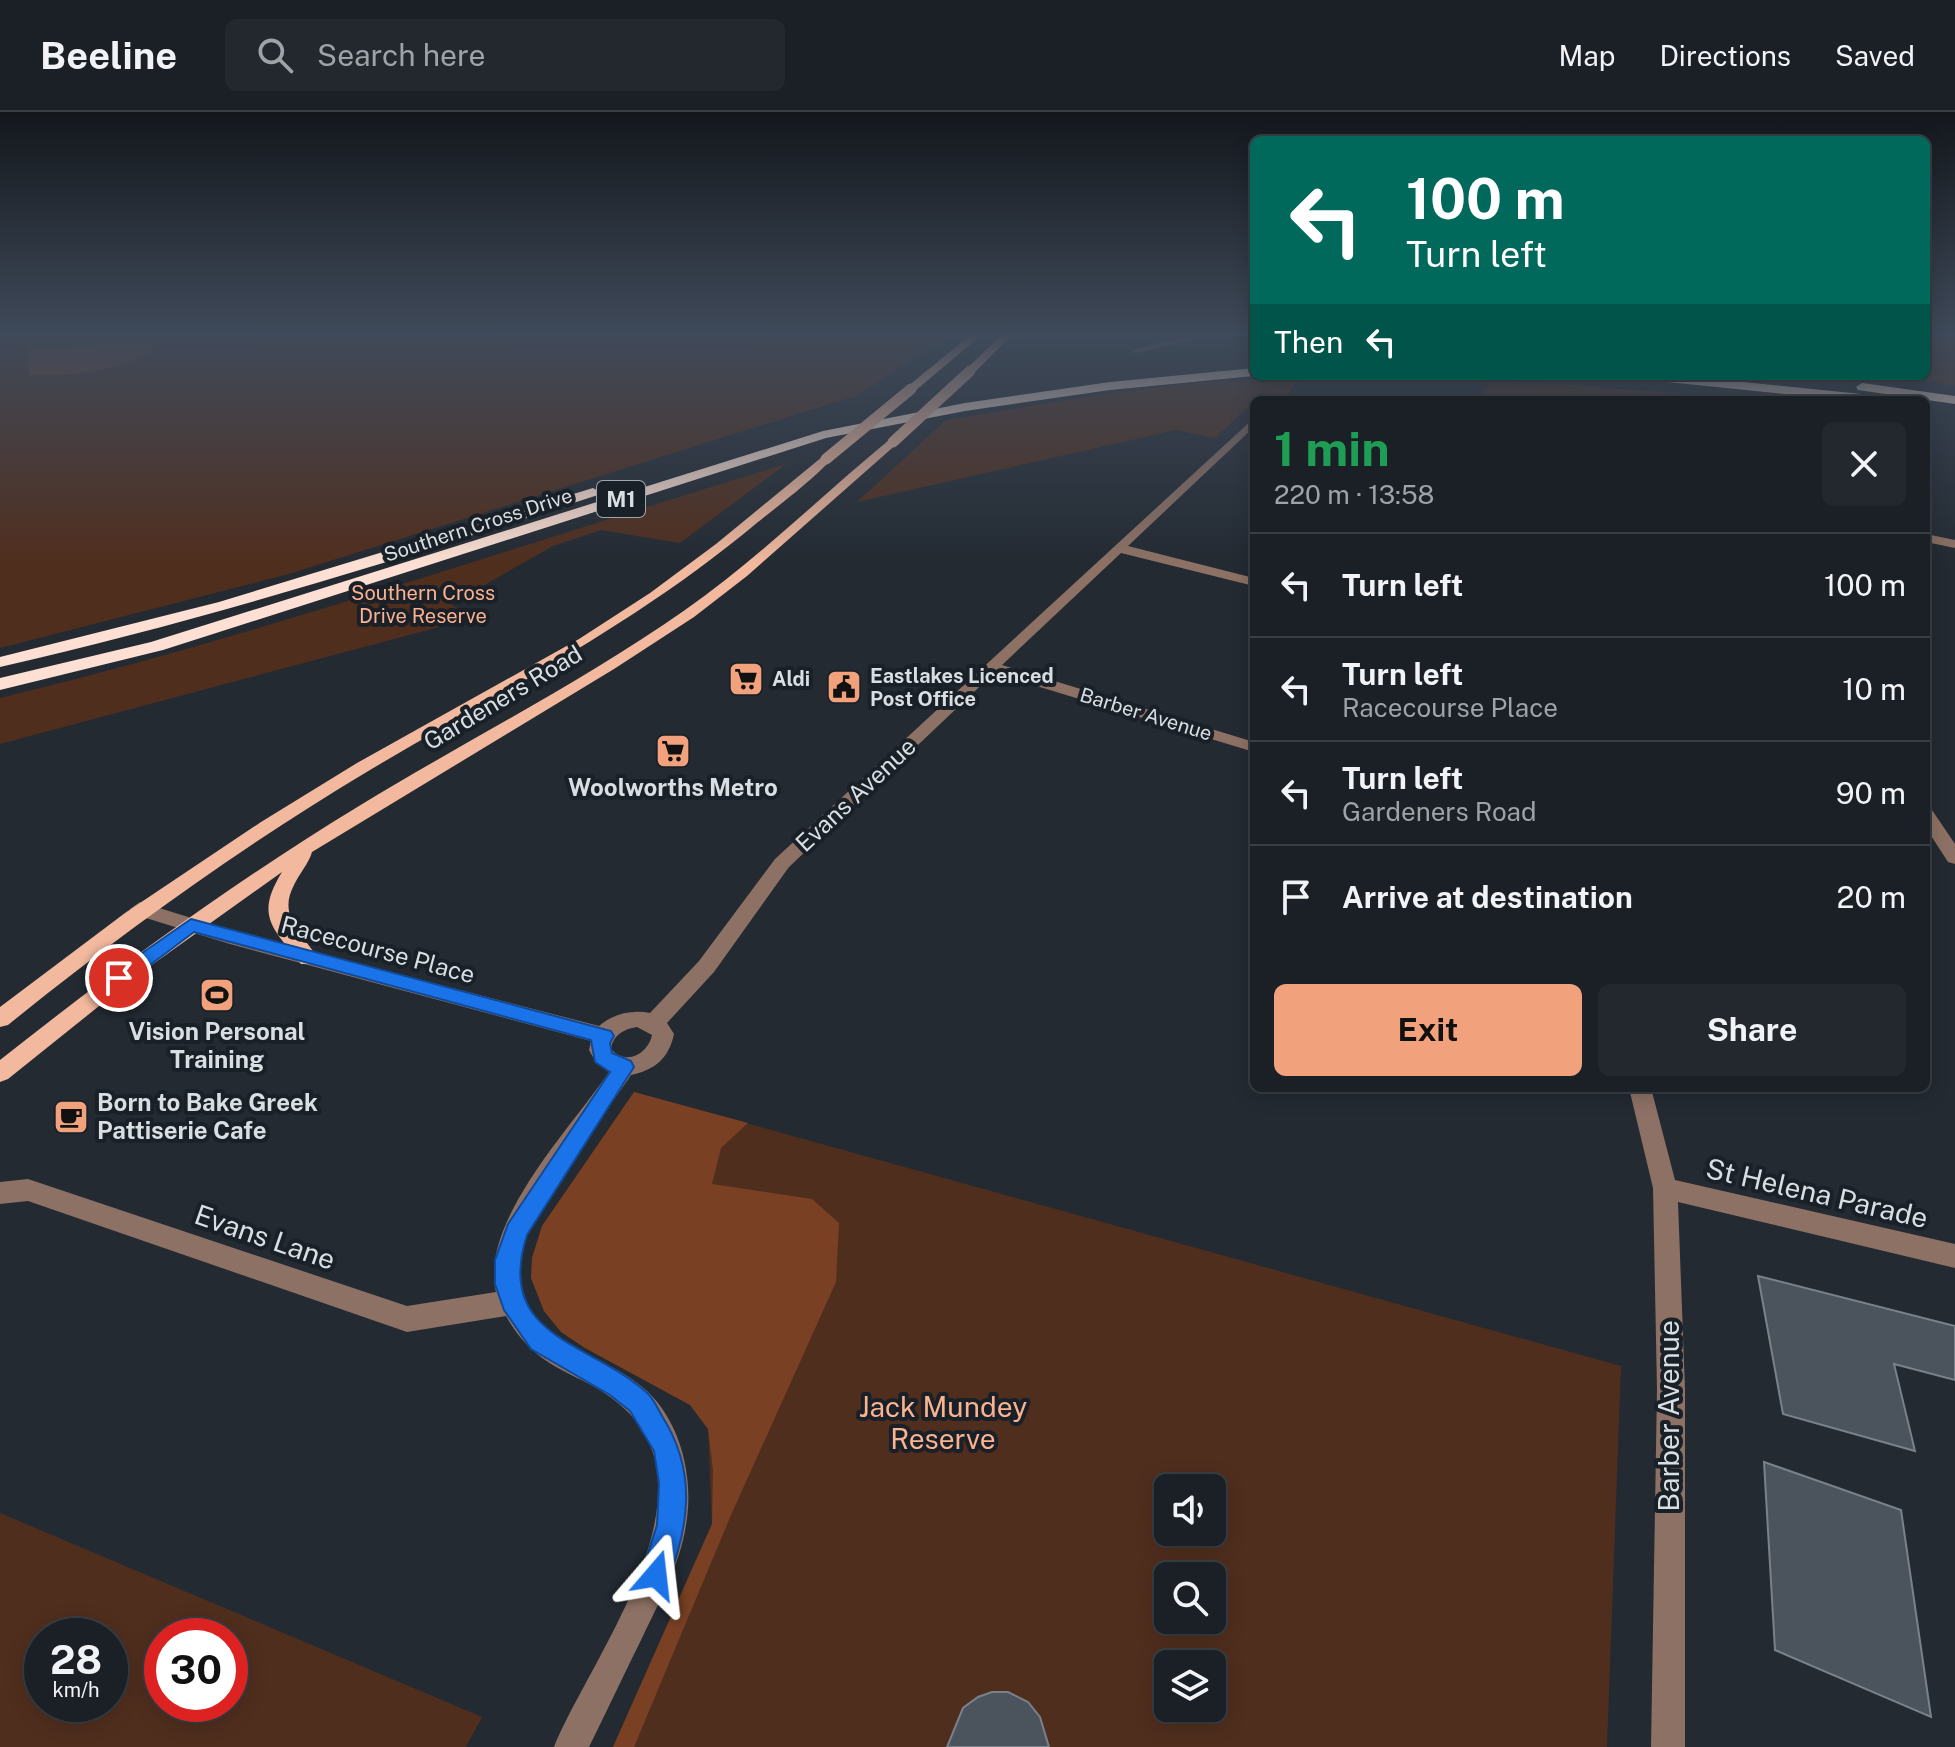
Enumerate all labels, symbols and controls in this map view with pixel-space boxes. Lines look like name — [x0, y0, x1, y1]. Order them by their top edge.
search box — [225, 19, 785, 91]
text: Beeline — [40, 33, 177, 78]
icon: search — [253, 33, 297, 77]
text: Search here — [317, 37, 486, 73]
text: Map — [1559, 39, 1615, 72]
text: Directions — [1659, 39, 1791, 72]
text: Saved — [1835, 39, 1915, 72]
text: 100 m — [1406, 166, 1565, 232]
icon: left — [1274, 168, 1378, 272]
text: Turn left — [1406, 233, 1547, 275]
icon: left — [1359, 320, 1403, 364]
text: Then — [1274, 324, 1343, 360]
text: 1 min — [1274, 420, 1390, 477]
button: close — [1822, 422, 1906, 506]
text: 220 m · 13:58 — [1274, 479, 1434, 510]
road number: M1 — [597, 481, 645, 517]
street label: Southern Cross Drive — [381, 483, 575, 567]
icon: left — [1274, 563, 1318, 607]
text: Turn left — [1342, 567, 1463, 603]
text: 100 m — [1824, 567, 1906, 603]
park label: Southern Cross Drive Reserve — [351, 581, 495, 628]
street label: Gardeners Road — [418, 639, 587, 755]
text: Turn left — [1342, 656, 1463, 692]
supermarket icon: Aldi — [727, 660, 765, 698]
place label: Eastlakes Licenced Post Office — [870, 664, 1054, 711]
place label: Aldi — [772, 667, 810, 691]
icon: left — [1274, 667, 1318, 711]
public building icon: Eastlakes Licenced Post Office — [825, 668, 863, 706]
text: 10 m — [1842, 671, 1906, 707]
street label: Barber Avenue — [1077, 683, 1215, 745]
text: Racecourse Place — [1342, 692, 1558, 723]
supermarket icon: Woolworths Metro — [654, 732, 692, 770]
street label: Evans Avenue — [790, 732, 921, 857]
text: Turn left — [1342, 760, 1463, 796]
icon: left — [1274, 771, 1318, 815]
place label: Woolworths Metro — [568, 773, 778, 801]
text: 90 m — [1836, 775, 1906, 811]
text: Gardeners Road — [1342, 796, 1536, 827]
icon: arrive — [1274, 875, 1318, 919]
text: Arrive at destination — [1342, 879, 1633, 915]
text: 20 m — [1837, 879, 1906, 915]
street label: Racecourse Place — [278, 910, 478, 988]
pin — [85, 944, 153, 1012]
icon: arrive — [97, 956, 141, 1000]
sports icon: Vision Personal Training — [198, 976, 236, 1014]
button: Exit — [1274, 984, 1582, 1076]
button: Share — [1598, 984, 1906, 1076]
place label: Vision Personal Training — [129, 1017, 305, 1073]
place label: Born to Bake Greek Pattiserie Cafe — [97, 1088, 318, 1144]
cafe icon: Born to Bake Greek Pattiserie Cafe — [52, 1098, 90, 1136]
street label: St Helena Parade — [1703, 1151, 1931, 1234]
street label: Evans Lane — [191, 1197, 340, 1276]
street label: Barber Avenue — [1652, 1320, 1685, 1512]
park label: Jack Mundey Reserve — [859, 1390, 1027, 1455]
map controls — [1154, 1474, 1226, 1722]
button: sound — [1154, 1474, 1226, 1546]
position arrow — [614, 1533, 698, 1617]
button: search — [1154, 1562, 1226, 1634]
speed limit sign: 30 — [144, 1618, 248, 1722]
text: 28 — [50, 1636, 102, 1683]
button: layers — [1154, 1650, 1226, 1722]
text: km/h — [52, 1678, 100, 1702]

